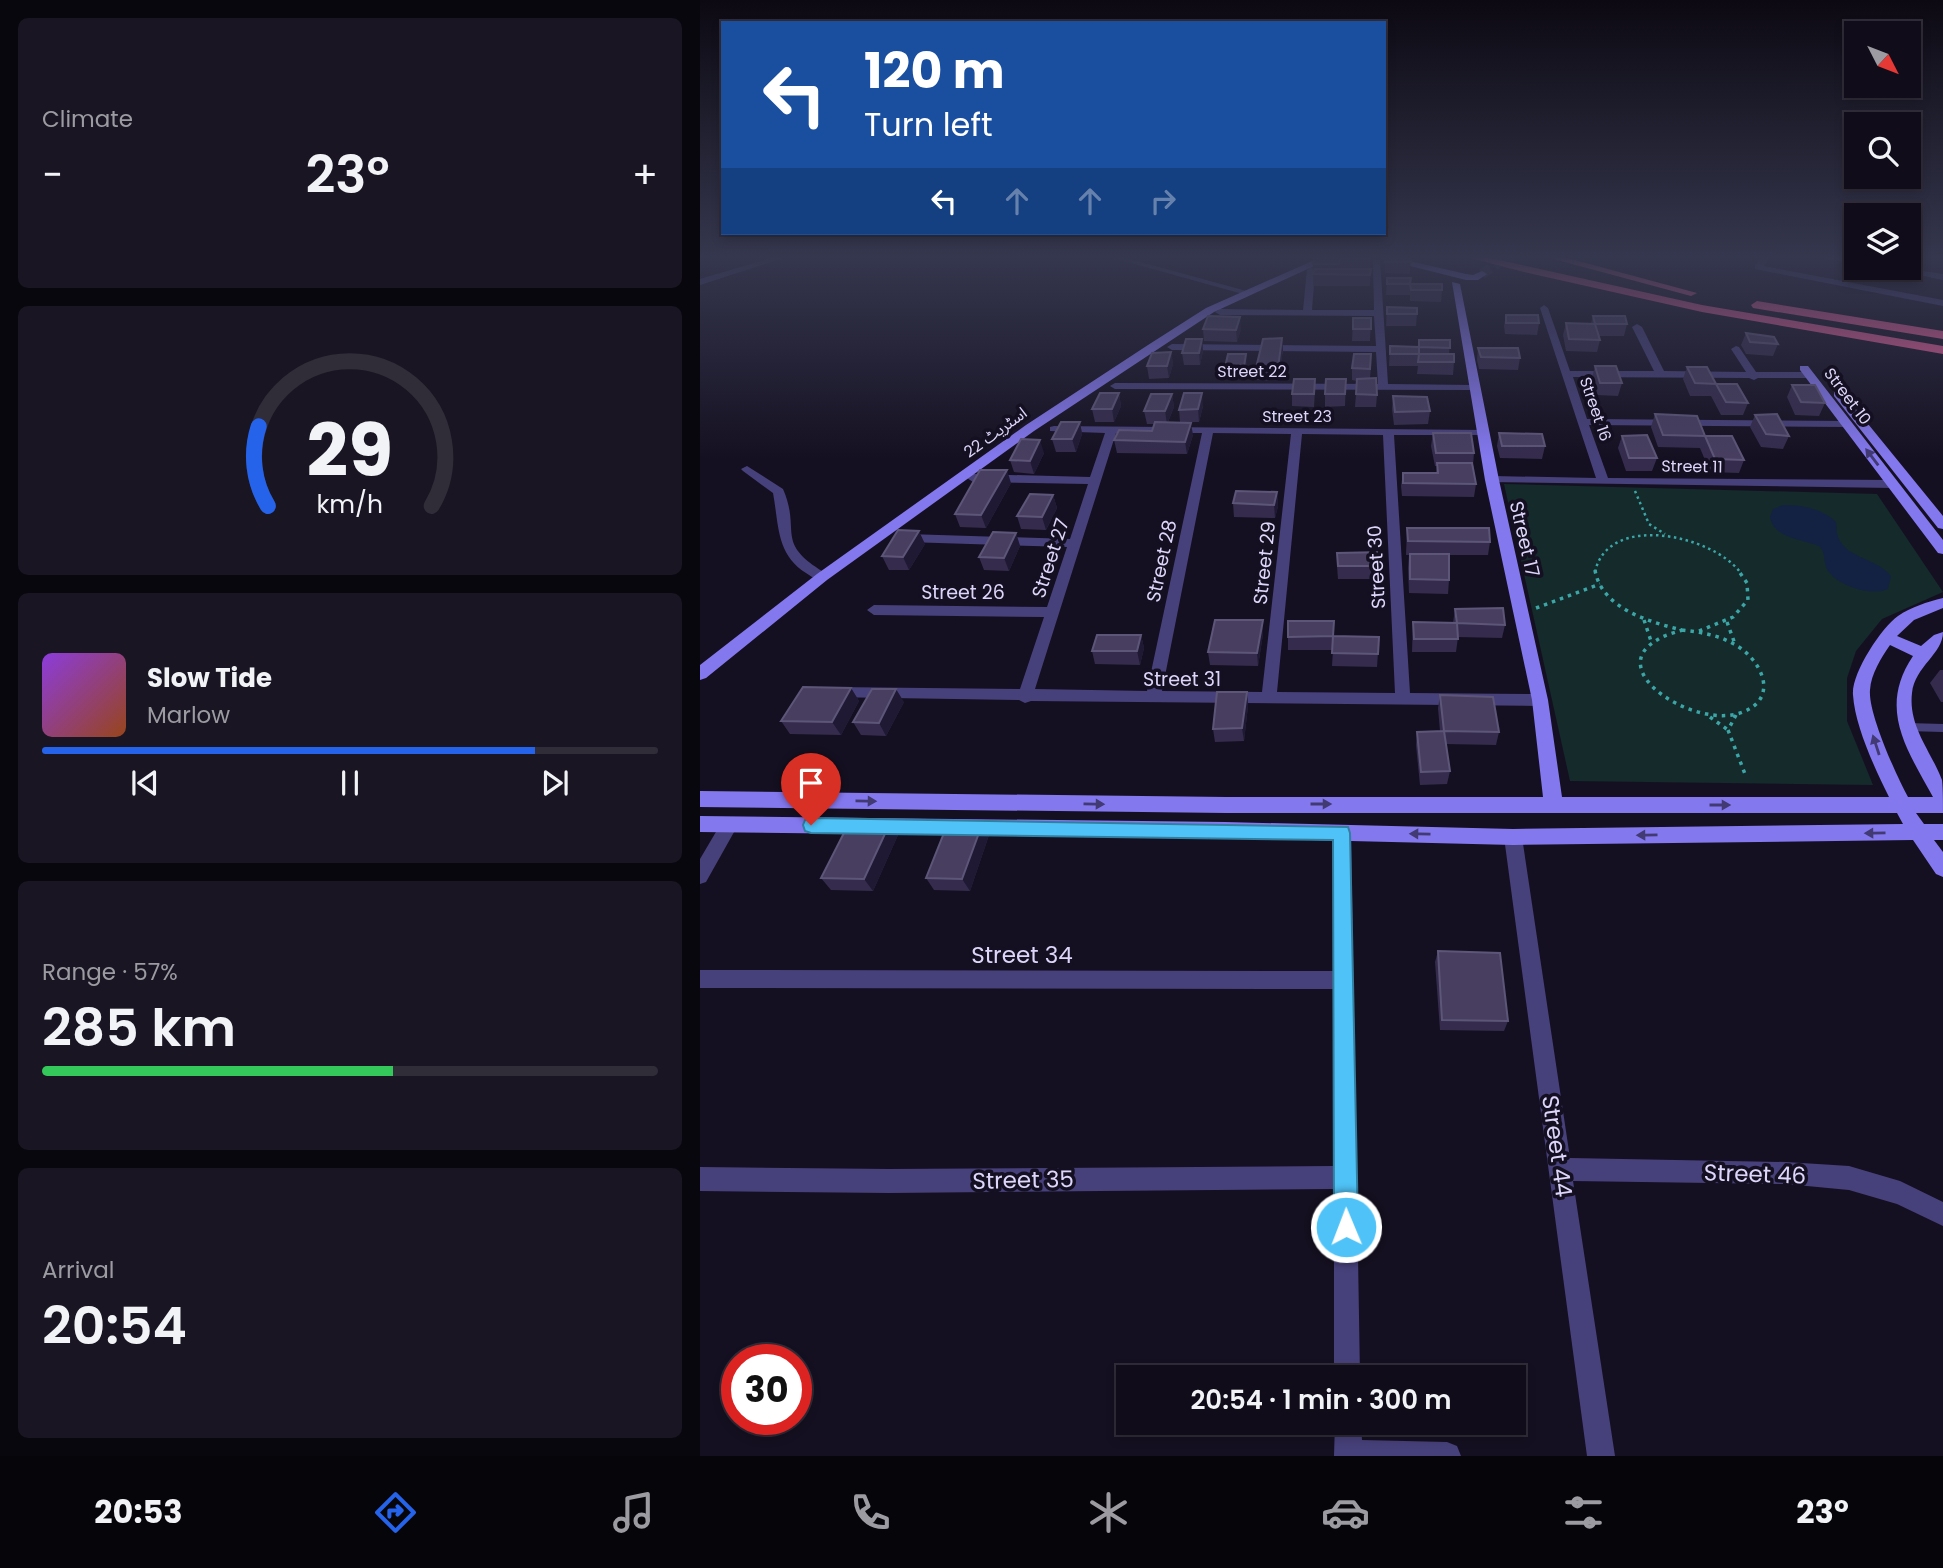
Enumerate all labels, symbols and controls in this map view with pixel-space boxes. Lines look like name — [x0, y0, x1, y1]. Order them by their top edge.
north arrow — [1844, 21, 1922, 98]
map controls — [1844, 21, 1921, 280]
text: 120 m — [864, 37, 1005, 105]
icon: left — [749, 49, 840, 140]
text: Turn left — [864, 102, 993, 147]
text: Climate — [42, 103, 133, 135]
button: search — [1844, 112, 1921, 189]
text: 23° — [305, 138, 390, 211]
text: − — [42, 148, 63, 201]
text: + — [632, 148, 658, 201]
icon: left — [925, 182, 963, 220]
icon: ahead — [998, 182, 1036, 220]
icon: ahead — [1071, 182, 1109, 220]
icon: right — [1144, 182, 1182, 220]
button: layers — [1844, 203, 1921, 280]
street label: Street 22 — [1217, 360, 1287, 383]
street label: Street 10 — [1818, 363, 1877, 430]
street label: Street 16 — [1574, 374, 1617, 444]
text: 29 — [307, 401, 393, 502]
street label: اسٹریٹ 22 — [959, 402, 1032, 463]
street label: Street 23 — [1262, 405, 1332, 428]
one-way arrow — [1865, 448, 1879, 466]
street label: Street 11 — [1661, 454, 1723, 479]
text: km/h — [317, 487, 383, 522]
street label: Street 17 — [1503, 498, 1546, 580]
street label: Street 27 — [1025, 515, 1076, 601]
street label: Street 28 — [1140, 517, 1183, 605]
street label: Street 29 — [1247, 520, 1282, 606]
street label: Street 30 — [1361, 524, 1392, 610]
street label: Street 26 — [921, 579, 1005, 606]
text: Slow Tide — [147, 660, 272, 696]
street label: Street 31 — [1143, 666, 1221, 693]
text: Marlow — [147, 699, 230, 731]
one-way arrow — [1870, 734, 1880, 755]
pin — [781, 753, 841, 825]
icon: previous — [126, 764, 164, 802]
icon: pause — [331, 764, 369, 802]
icon: next — [536, 764, 574, 802]
icon: arrive — [792, 764, 830, 802]
one-way arrow — [855, 795, 877, 807]
one-way arrow — [1083, 798, 1105, 810]
one-way arrow — [1310, 799, 1332, 810]
one-way arrow — [1709, 799, 1731, 810]
one-way arrow — [1864, 827, 1886, 839]
one-way arrow — [1409, 829, 1431, 840]
one-way arrow — [1636, 829, 1658, 841]
street label: Street 34 — [971, 939, 1073, 971]
text: Range · 57% — [42, 956, 178, 988]
text: 285 km — [42, 991, 236, 1064]
street label: Street 44 — [1534, 1093, 1580, 1199]
street label: Street 46 — [1703, 1156, 1807, 1192]
street label: Street 35 — [972, 1163, 1074, 1197]
position arrow — [1309, 1190, 1383, 1264]
text: Arrival — [42, 1254, 114, 1286]
text: 20:54 — [42, 1289, 187, 1362]
speed limit sign: 30 — [721, 1344, 812, 1435]
text: 20:54 · 1 min · 300 m — [1190, 1382, 1452, 1418]
icon: directions — [371, 1488, 420, 1537]
icon: music — [609, 1488, 658, 1537]
icon: phone — [846, 1488, 895, 1537]
icon: climate — [1084, 1488, 1133, 1537]
icon: car — [1321, 1488, 1370, 1537]
icon: filters — [1559, 1488, 1608, 1537]
text: 20:53 — [94, 1489, 183, 1534]
text: 23° — [1796, 1489, 1849, 1534]

